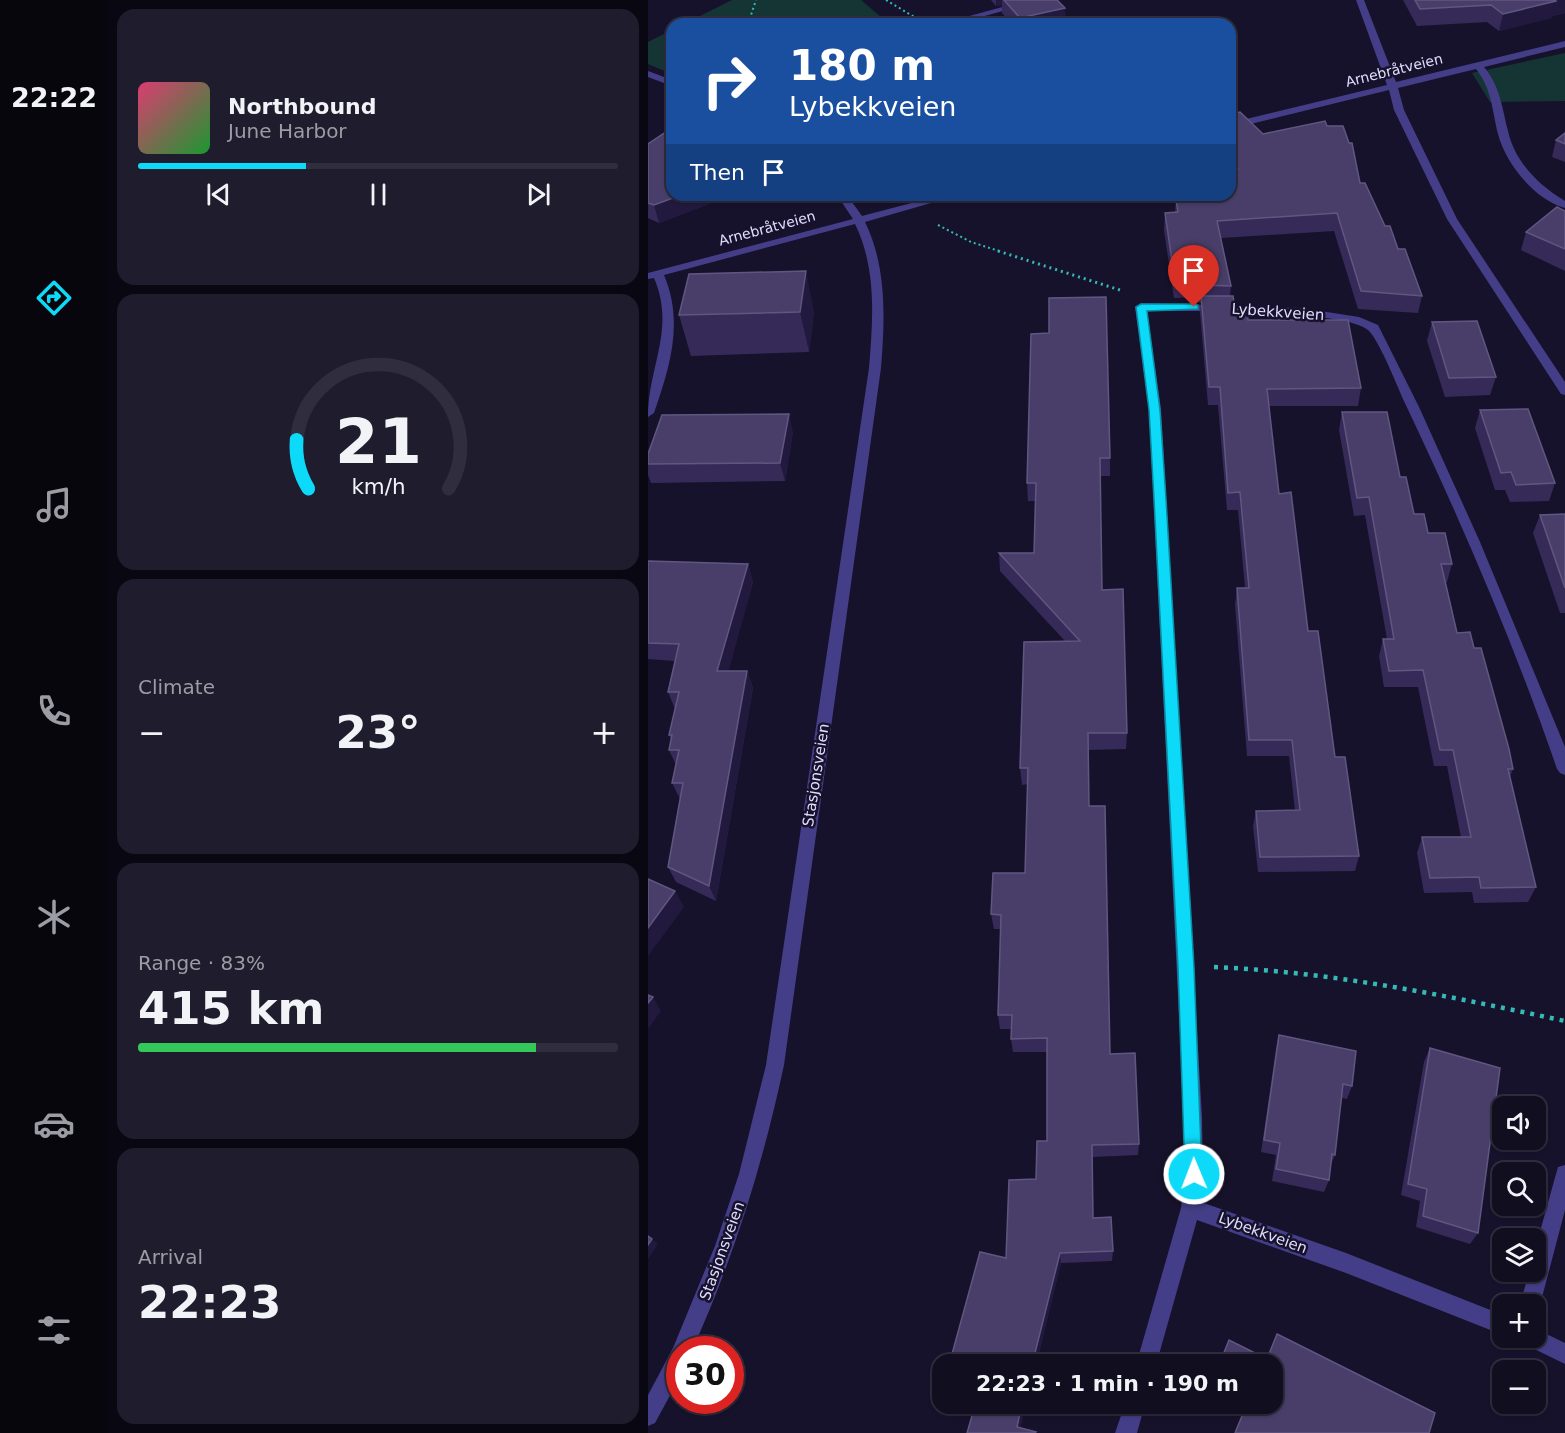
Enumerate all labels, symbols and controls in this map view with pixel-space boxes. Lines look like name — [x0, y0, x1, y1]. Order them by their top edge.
text: 180 m — [789, 41, 935, 90]
icon: right — [690, 42, 768, 120]
street label: Arnebråtveien — [1344, 50, 1444, 90]
text: 22:22 — [11, 82, 97, 113]
text: Lybekkveien — [789, 91, 956, 122]
text: Northbound — [228, 94, 377, 119]
text: June Harbor — [228, 119, 347, 143]
icon: arrive — [757, 156, 790, 189]
text: Then — [690, 160, 745, 185]
icon: previous — [202, 178, 235, 211]
icon: pause — [362, 178, 395, 211]
icon: next — [522, 178, 555, 211]
street label: Arnebråtveien — [717, 207, 817, 249]
pin — [1168, 245, 1219, 307]
icon: arrive — [1177, 254, 1210, 287]
icon: directions — [33, 277, 75, 319]
street label: Lybekkveien — [1231, 300, 1325, 324]
text: 21 — [335, 405, 421, 478]
text: km/h — [351, 474, 405, 499]
icon: music — [33, 484, 75, 526]
text: Climate — [138, 675, 215, 699]
icon: phone — [33, 690, 75, 732]
text: 23° — [335, 706, 421, 759]
text: − — [138, 713, 166, 752]
text: + — [590, 713, 618, 752]
street label: Stasjonsveien — [799, 722, 833, 828]
icon: climate — [33, 896, 75, 938]
text: Range · 83% — [138, 951, 265, 975]
text: 415 km — [138, 982, 324, 1035]
map controls — [1492, 1096, 1546, 1414]
button: sound — [1492, 1096, 1546, 1150]
icon: car — [33, 1103, 75, 1145]
position arrow — [1162, 1142, 1226, 1206]
button: search — [1492, 1162, 1546, 1216]
street label: Stasjonsveien — [696, 1199, 748, 1303]
street label: Lybekkveien — [1216, 1209, 1310, 1257]
button: layers — [1492, 1228, 1546, 1282]
text: Arrival — [138, 1245, 203, 1269]
text: 22:23 — [138, 1276, 281, 1329]
button: + — [1492, 1294, 1546, 1348]
icon: filters — [33, 1309, 75, 1351]
speed limit sign: 30 — [666, 1336, 744, 1414]
button: − — [1492, 1360, 1546, 1414]
text: 22:23 · 1 min · 190 m — [976, 1371, 1239, 1396]

